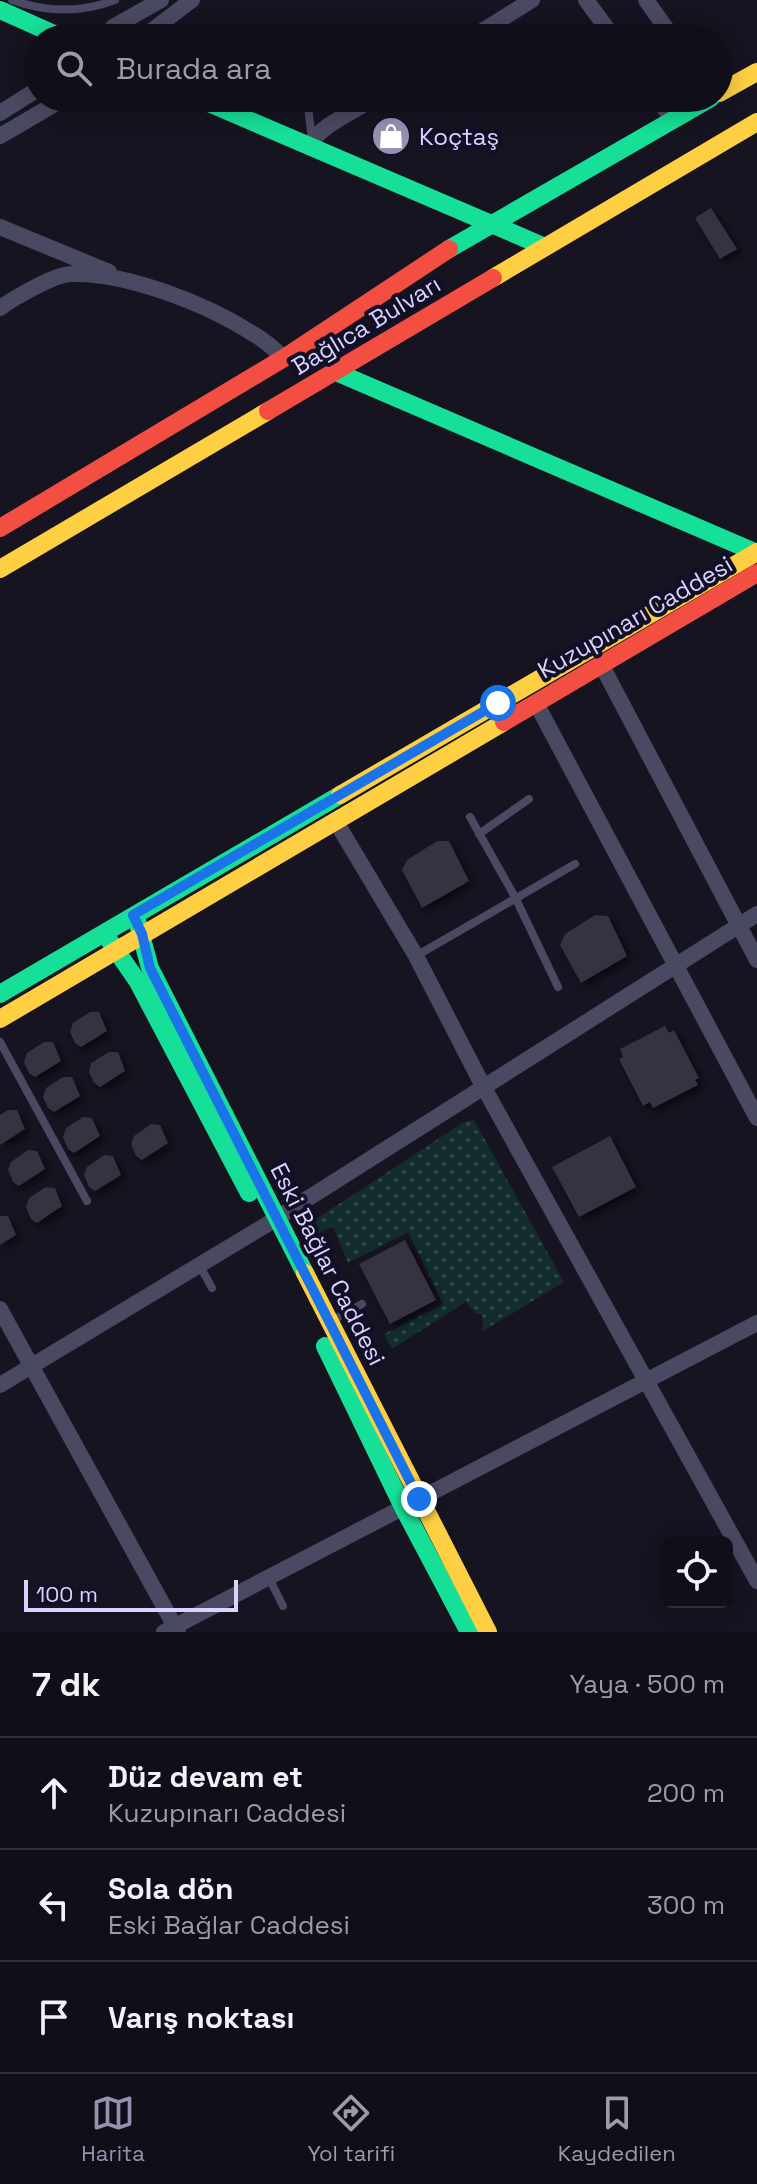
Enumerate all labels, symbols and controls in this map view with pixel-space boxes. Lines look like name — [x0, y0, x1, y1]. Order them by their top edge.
search box — [24, 24, 733, 112]
icon: search — [52, 46, 96, 90]
text: Burada ara — [116, 49, 271, 88]
shop icon: Koçtaş — [370, 115, 412, 157]
place label: Koçtaş — [419, 121, 499, 152]
street label: Bağlıca Bulvarı — [286, 268, 446, 382]
street label: Kuzupınarı Caddesi — [532, 549, 738, 685]
route start — [480, 685, 516, 721]
street label: Eski Bağlar Caddesi — [264, 1157, 392, 1371]
route end — [401, 1481, 437, 1517]
map controls — [661, 1536, 733, 1608]
button: locate — [661, 1536, 733, 1608]
scale bar — [24, 1576, 238, 1612]
text: 100 m — [36, 1580, 98, 1608]
text: 7 dk — [32, 1663, 100, 1706]
text: Yaya · 500 m — [570, 1667, 725, 1701]
text: Düz devam et — [108, 1757, 303, 1796]
icon: ahead — [32, 1771, 76, 1815]
text: 200 m — [647, 1776, 725, 1810]
text: Kuzupınarı Caddesi — [108, 1796, 346, 1830]
text: Sola dön — [108, 1869, 233, 1908]
icon: left — [32, 1883, 76, 1927]
text: 300 m — [647, 1888, 725, 1922]
text: Eski Bağlar Caddesi — [108, 1908, 350, 1942]
icon: arrive — [32, 1995, 76, 2039]
text: Varış noktası — [108, 1998, 295, 2037]
tab: Harita — [81, 2091, 145, 2167]
tab: Yol tarifi — [307, 2091, 395, 2167]
tab: Kaydedilen — [558, 2091, 676, 2167]

